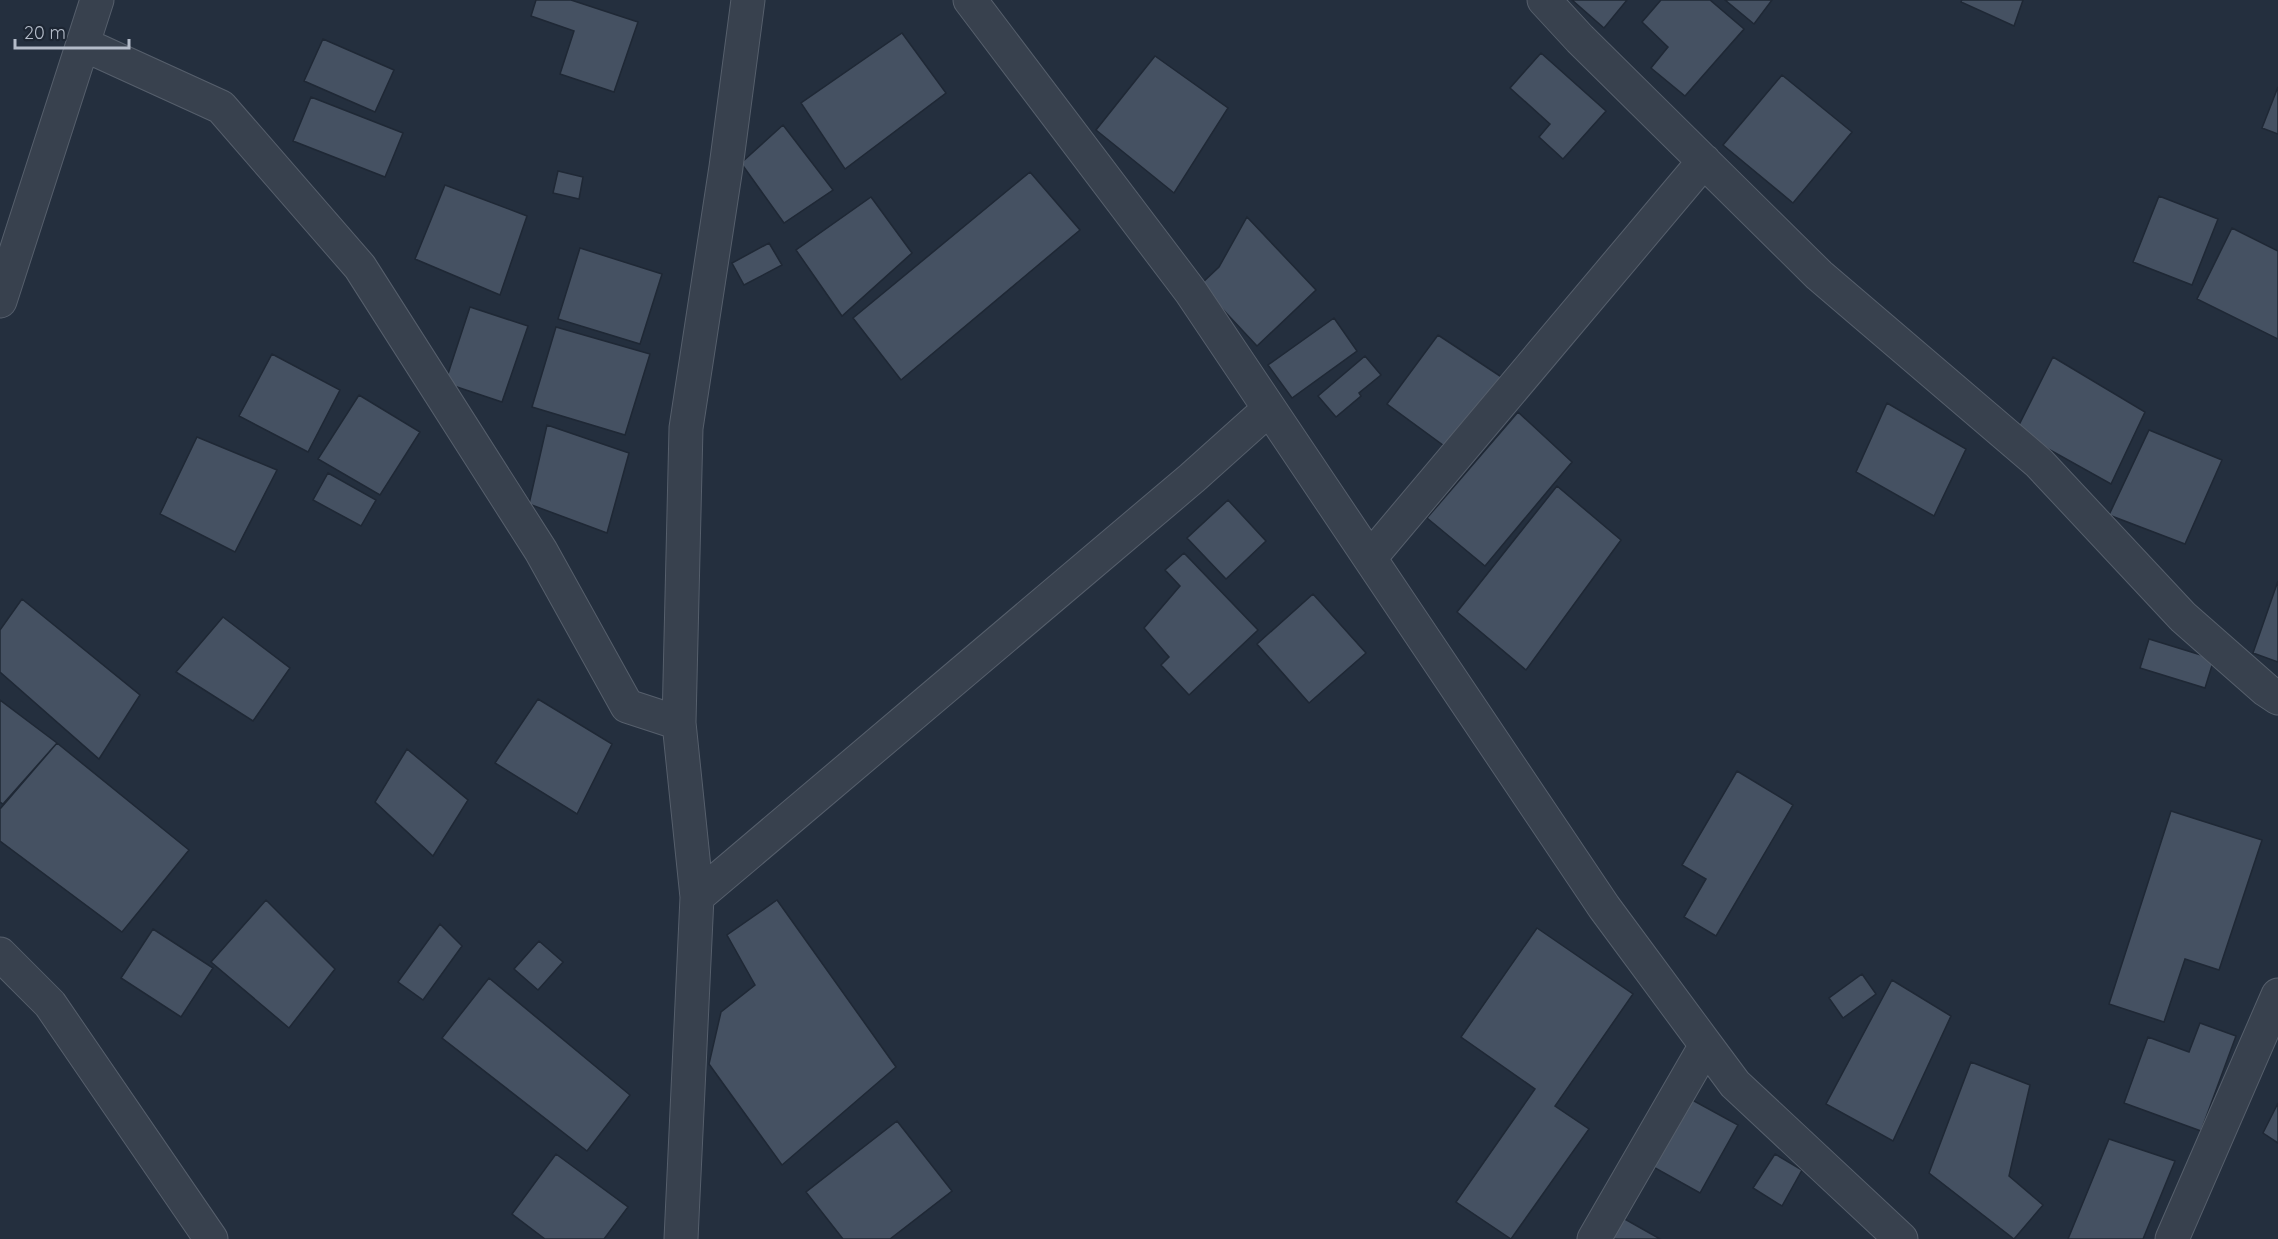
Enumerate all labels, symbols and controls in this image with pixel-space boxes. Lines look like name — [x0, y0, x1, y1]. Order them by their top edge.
scale bar — [15, 12, 129, 50]
text: 20 m — [24, 21, 66, 44]

